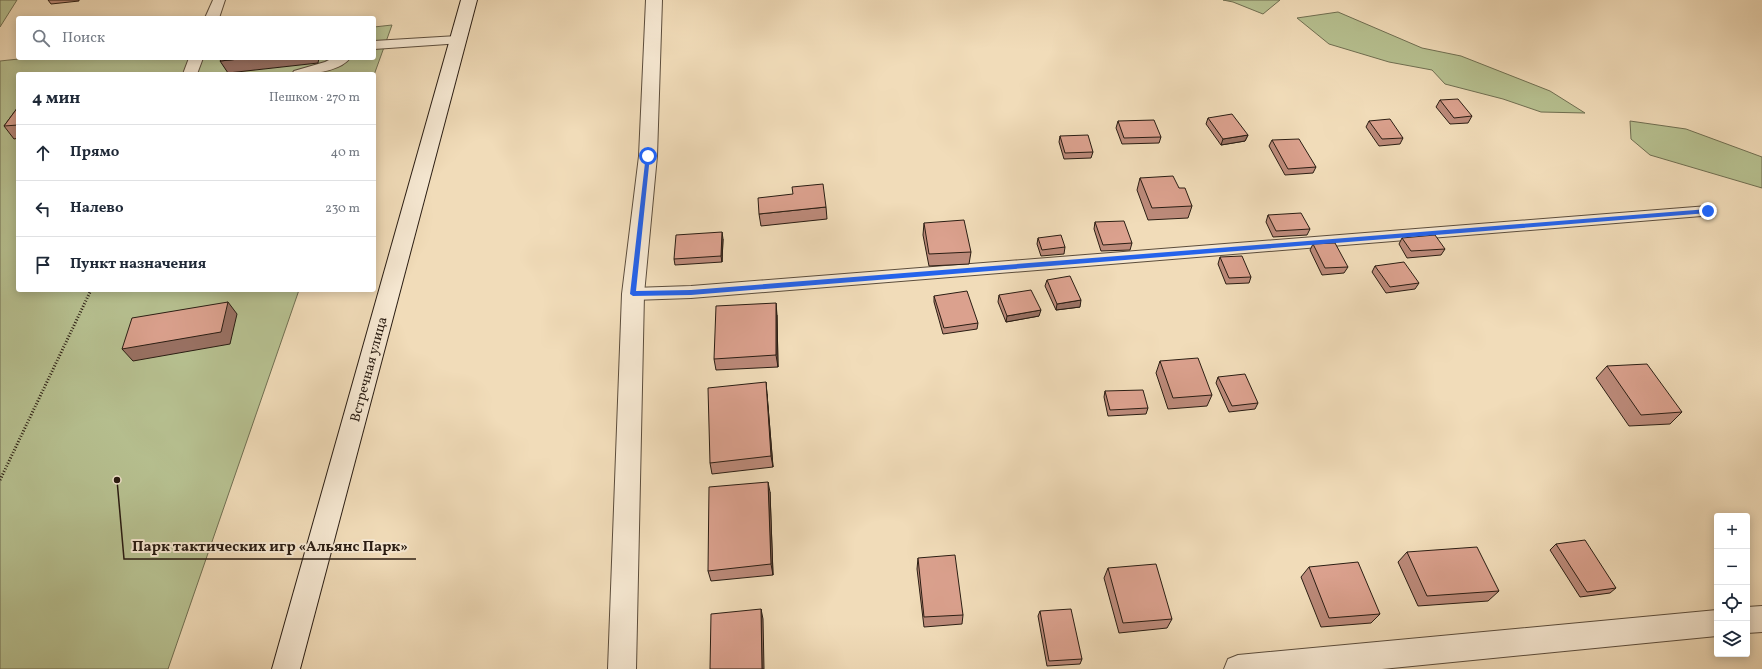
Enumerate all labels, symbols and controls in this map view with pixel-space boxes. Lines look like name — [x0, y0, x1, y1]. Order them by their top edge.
search box — [16, 16, 376, 60]
icon: search — [30, 27, 52, 49]
text: Поиск — [62, 28, 105, 49]
text: 4 мин — [32, 87, 80, 110]
text: Пешком · 270 m — [269, 89, 360, 107]
icon: ahead — [32, 142, 54, 164]
text: Прямо — [70, 142, 119, 163]
text: 40 m — [331, 144, 360, 162]
route start — [639, 147, 657, 165]
icon: left — [32, 198, 54, 220]
text: Налево — [70, 198, 124, 219]
text: 230 m — [325, 200, 360, 218]
route end — [1699, 202, 1717, 220]
icon: arrive — [32, 254, 54, 276]
text: Пункт назначения — [70, 254, 206, 275]
street label: Встречная улица — [346, 315, 393, 424]
map controls — [1714, 513, 1750, 657]
button: + — [1714, 513, 1750, 549]
callout: Парк тактических игр «Альянс Парк» — [124, 532, 416, 559]
text: Парк тактических игр «Альянс Парк» — [132, 537, 408, 558]
button: − — [1714, 549, 1750, 585]
button: locate — [1714, 585, 1750, 621]
button: layers — [1714, 621, 1750, 657]

